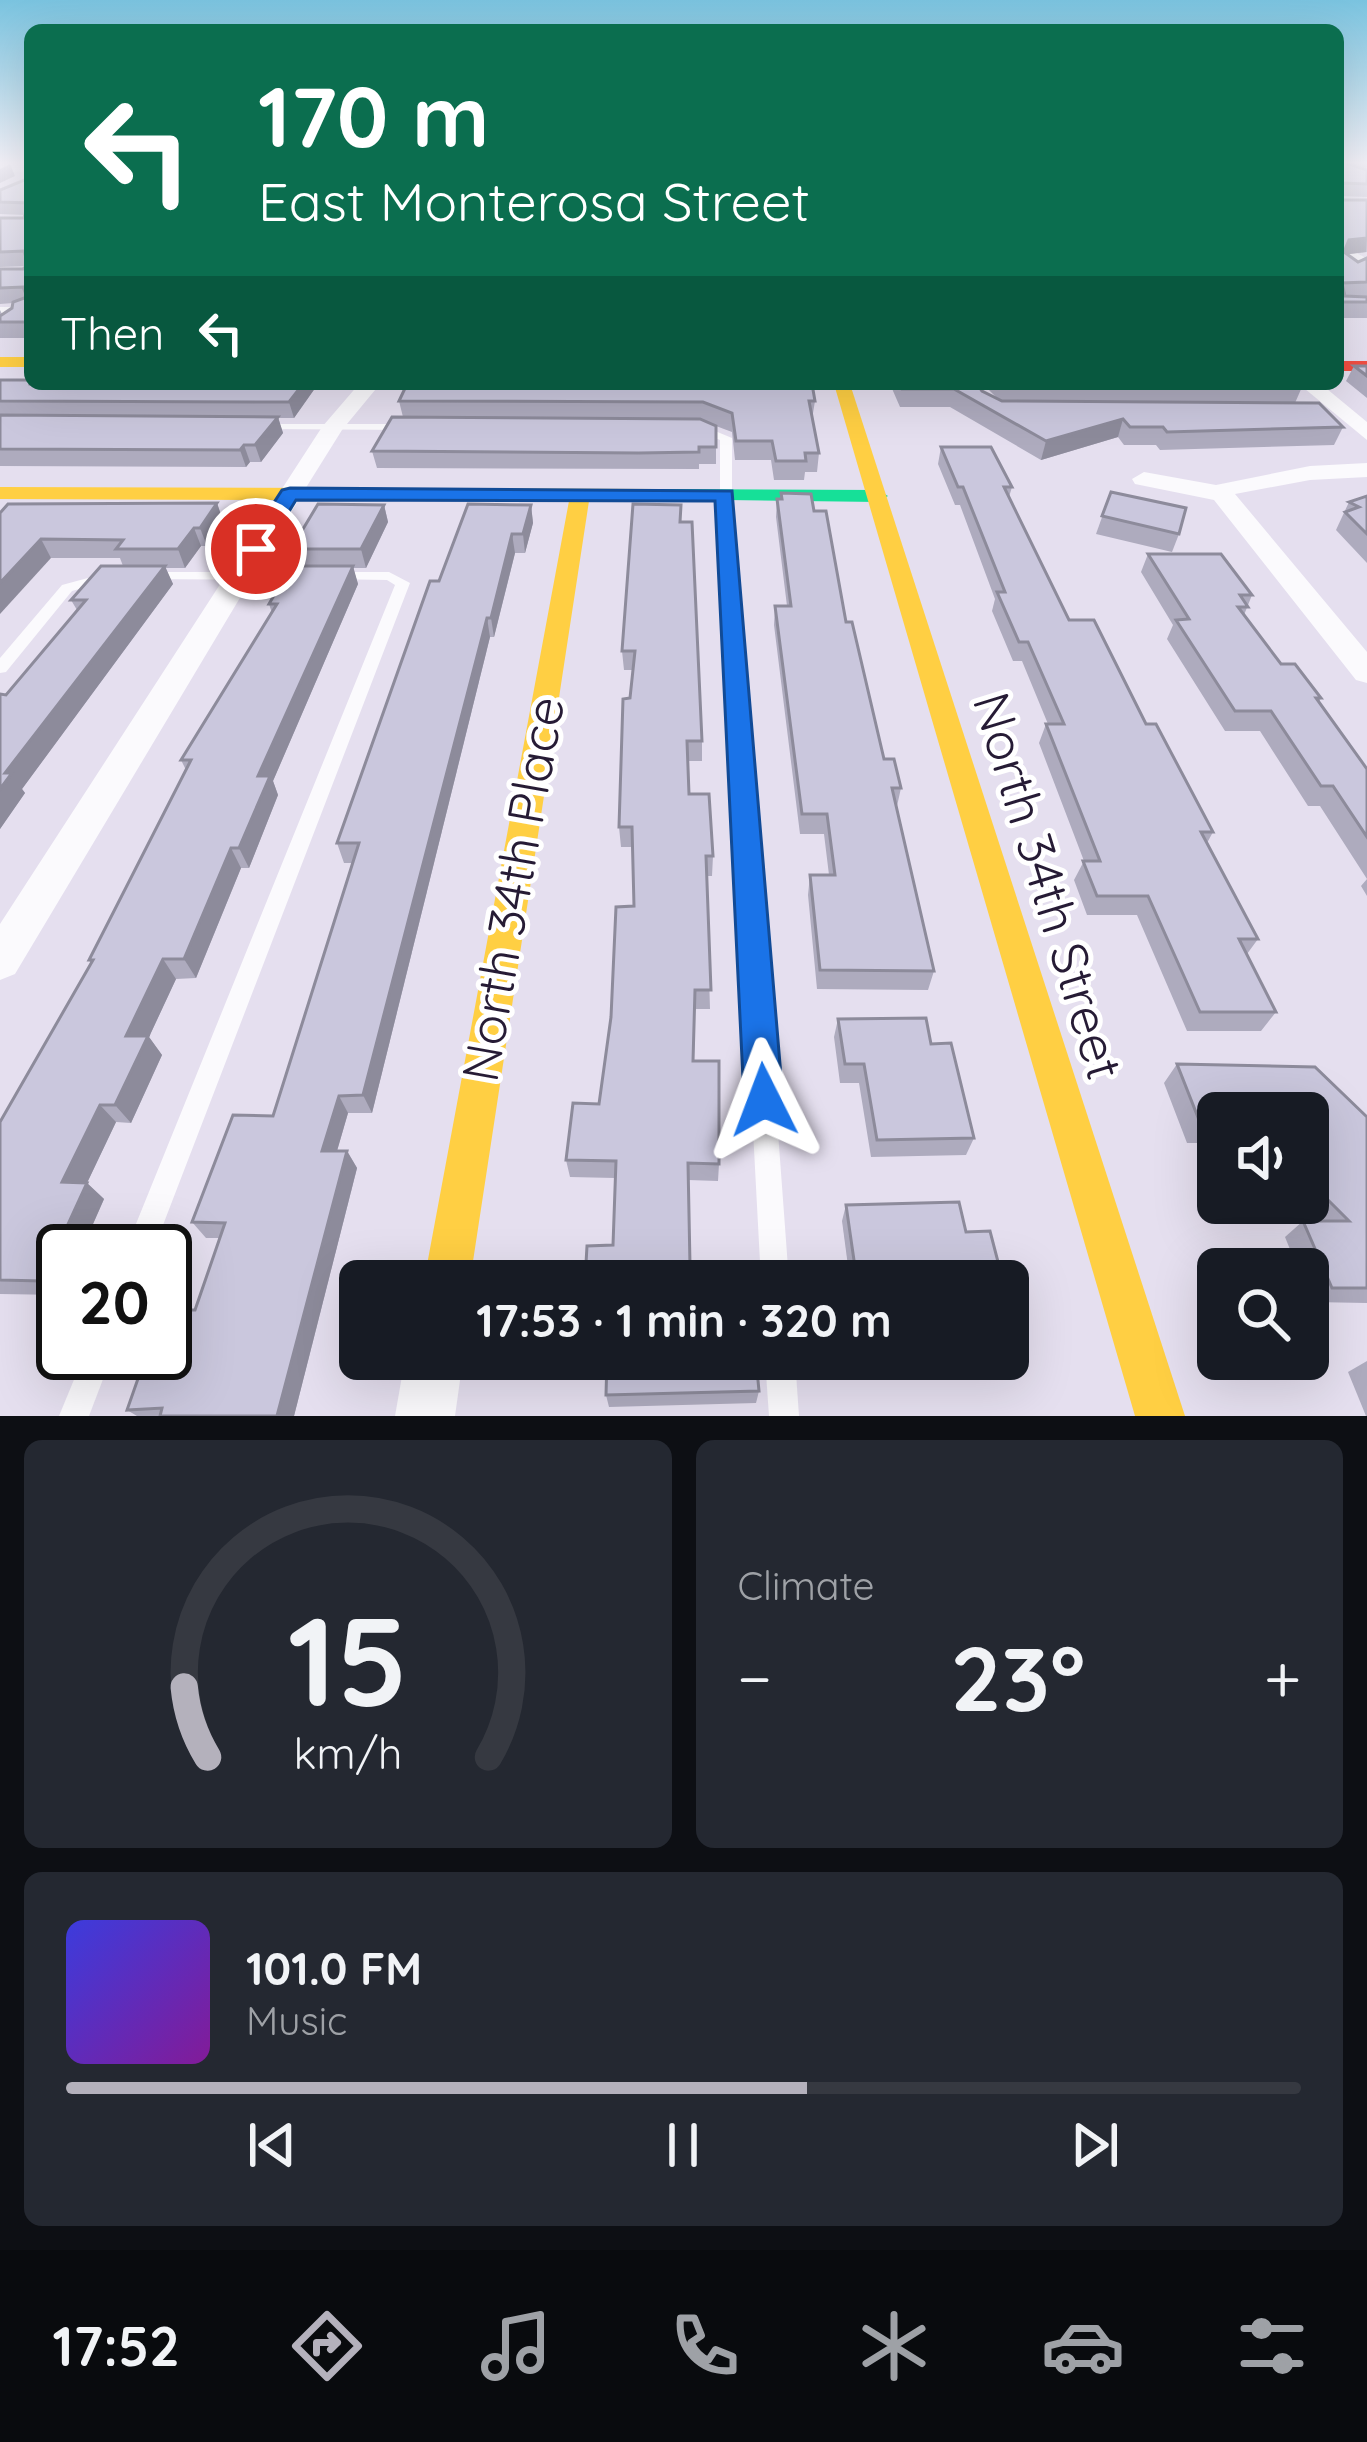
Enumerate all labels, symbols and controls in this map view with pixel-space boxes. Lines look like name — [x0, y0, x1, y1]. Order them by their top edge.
text: 170 m — [258, 63, 489, 168]
icon: left — [60, 72, 216, 228]
text: East Monterosa Street — [258, 167, 810, 235]
icon: left — [188, 300, 254, 366]
text: Then — [60, 305, 164, 361]
pin — [205, 498, 307, 600]
icon: arrive — [223, 516, 289, 582]
street label: North 34th Street — [960, 685, 1138, 1087]
street label: North 34th Place — [447, 691, 577, 1086]
position arrow — [701, 1037, 827, 1163]
map controls — [1197, 1092, 1329, 1380]
button: sound — [1197, 1092, 1329, 1224]
speed limit sign: 20 — [36, 1224, 192, 1380]
button: search — [1197, 1248, 1329, 1380]
text: 17:53 · 1 min · 320 m — [476, 1292, 892, 1348]
text: Climate — [738, 1561, 875, 1610]
text: 15 — [288, 1581, 408, 1737]
text: 23° — [950, 1621, 1085, 1734]
text: − — [738, 1636, 772, 1719]
text: + — [1264, 1636, 1301, 1719]
text: km/h — [293, 1726, 402, 1780]
text: 101.0 FM — [246, 1940, 422, 1996]
text: Music — [246, 1996, 347, 2045]
icon: previous — [239, 2112, 305, 2178]
icon: pause — [650, 2112, 716, 2178]
icon: next — [1062, 2112, 1128, 2178]
icon: directions — [285, 2304, 369, 2388]
icon: music — [474, 2304, 558, 2388]
icon: phone — [663, 2304, 747, 2388]
icon: climate — [852, 2304, 936, 2388]
icon: car — [1041, 2304, 1125, 2388]
icon: filters — [1230, 2304, 1314, 2388]
text: 17:52 — [53, 2312, 180, 2380]

